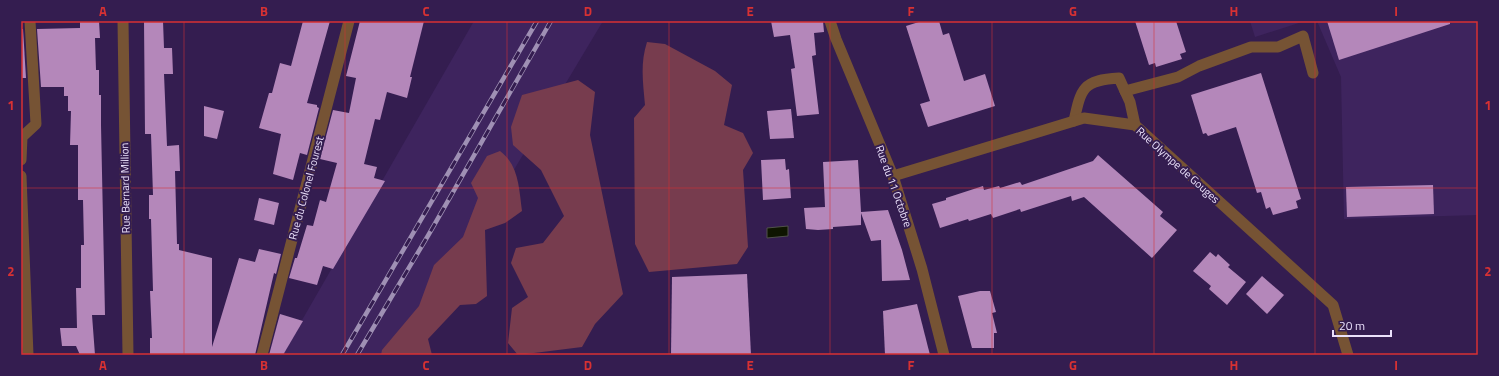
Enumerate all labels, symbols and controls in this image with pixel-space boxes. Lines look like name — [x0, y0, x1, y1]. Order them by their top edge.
text: A — [99, 1, 107, 21]
text: B — [260, 1, 268, 21]
text: C — [422, 1, 430, 21]
text: D — [584, 1, 592, 21]
text: E — [746, 1, 754, 21]
text: F — [908, 1, 915, 21]
text: G — [1069, 1, 1077, 21]
text: H — [1230, 1, 1238, 21]
text: I — [1394, 1, 1398, 21]
text: 1 — [7, 95, 15, 115]
text: 1 — [1484, 95, 1492, 115]
street label: Rue Olympe de Gouges — [1133, 123, 1223, 207]
street label: Rue du Colonel Fourest — [284, 134, 328, 242]
street label: Rue Bernard Million — [116, 142, 134, 234]
street label: Rue du 11 Octobre — [872, 143, 916, 230]
text: 2 — [7, 261, 15, 281]
text: 2 — [1484, 261, 1492, 281]
scale bar — [1333, 312, 1391, 338]
text: 20 m — [1339, 316, 1365, 335]
text: A — [99, 355, 107, 375]
text: B — [260, 355, 268, 375]
text: C — [422, 355, 430, 375]
text: D — [584, 355, 592, 375]
text: E — [746, 355, 754, 375]
text: F — [908, 355, 915, 375]
text: G — [1069, 355, 1077, 375]
text: H — [1230, 355, 1238, 375]
text: I — [1394, 355, 1398, 375]

